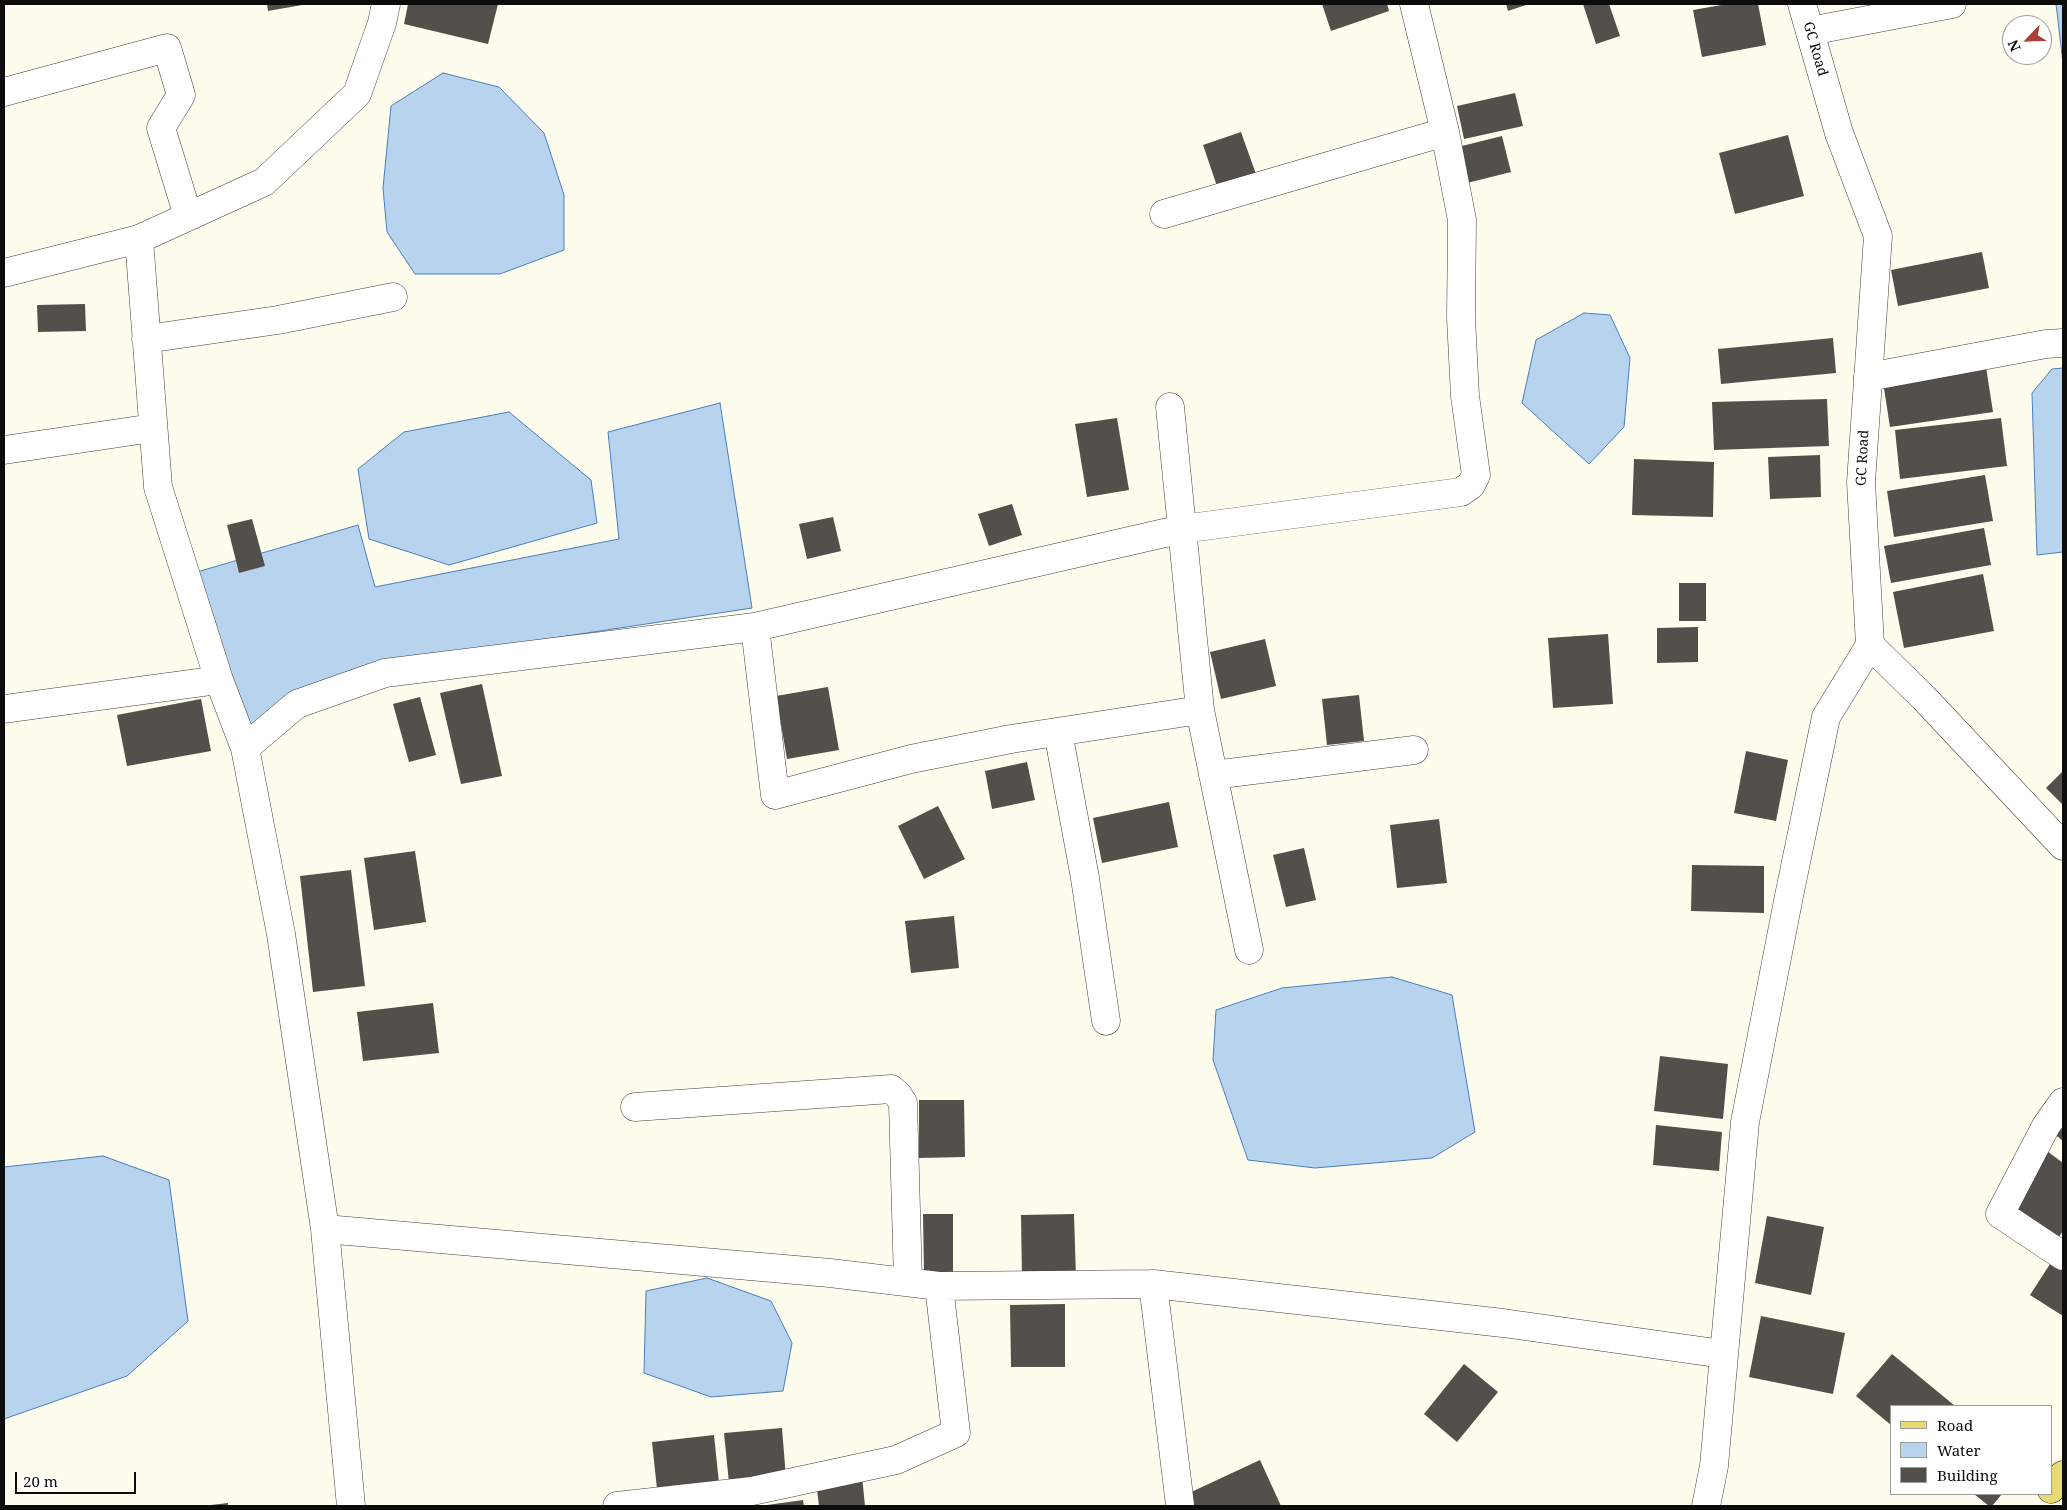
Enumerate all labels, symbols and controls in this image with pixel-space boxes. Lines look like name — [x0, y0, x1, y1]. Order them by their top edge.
north arrow — [2002, 15, 2052, 65]
street label: GC Road — [1799, 20, 1831, 78]
text: N — [2003, 37, 2025, 55]
street label: GC Road — [1853, 430, 1873, 486]
legend — [1890, 1405, 2052, 1495]
text: Road — [1937, 1415, 1973, 1435]
text: Water — [1937, 1440, 1980, 1460]
scale bar — [18, 1462, 139, 1494]
text: Building — [1937, 1465, 1998, 1485]
text: 20 m — [23, 1471, 58, 1491]

